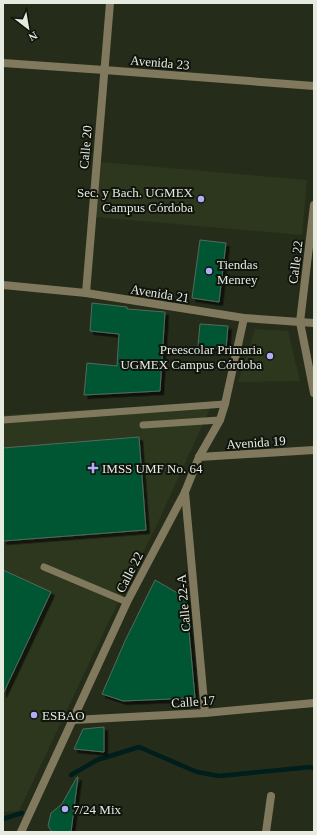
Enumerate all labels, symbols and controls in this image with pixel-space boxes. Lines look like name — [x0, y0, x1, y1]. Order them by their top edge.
north arrow — [8, 8, 48, 48]
text: N — [27, 29, 40, 44]
street label: Avenida 23 — [130, 52, 190, 73]
street label: Calle 20 — [76, 125, 95, 169]
place label: Sec. y Bach. UGMEX Campus Córdoba — [77, 185, 194, 215]
marker: Sec. y Bach. UGMEX Campus Córdoba — [196, 194, 206, 204]
street label: Calle 22 — [285, 239, 306, 285]
place label: Tiendas Menrey — [217, 257, 258, 287]
marker: Tiendas Menrey — [204, 266, 214, 276]
street label: Avenida 21 — [129, 281, 190, 306]
place label: Preescolar Primaria UGMEX Campus Córdoba — [120, 342, 262, 372]
marker: Preescolar Primaria UGMEX Campus Córdoba — [265, 351, 275, 361]
street label: Avenida 19 — [226, 433, 286, 452]
place label: IMSS UMF No. 64 — [102, 461, 203, 476]
marker: IMSS UMF No. 64 — [87, 462, 99, 474]
street label: Calle 22 — [113, 549, 146, 595]
street label: Calle 22-A — [173, 573, 193, 632]
street label: Calle 17 — [171, 692, 216, 711]
place label: ESBAO — [42, 708, 85, 723]
marker: ESBAO — [29, 710, 39, 720]
place label: 7/24 Mix — [73, 802, 122, 817]
marker: 7/24 Mix — [60, 804, 70, 814]

